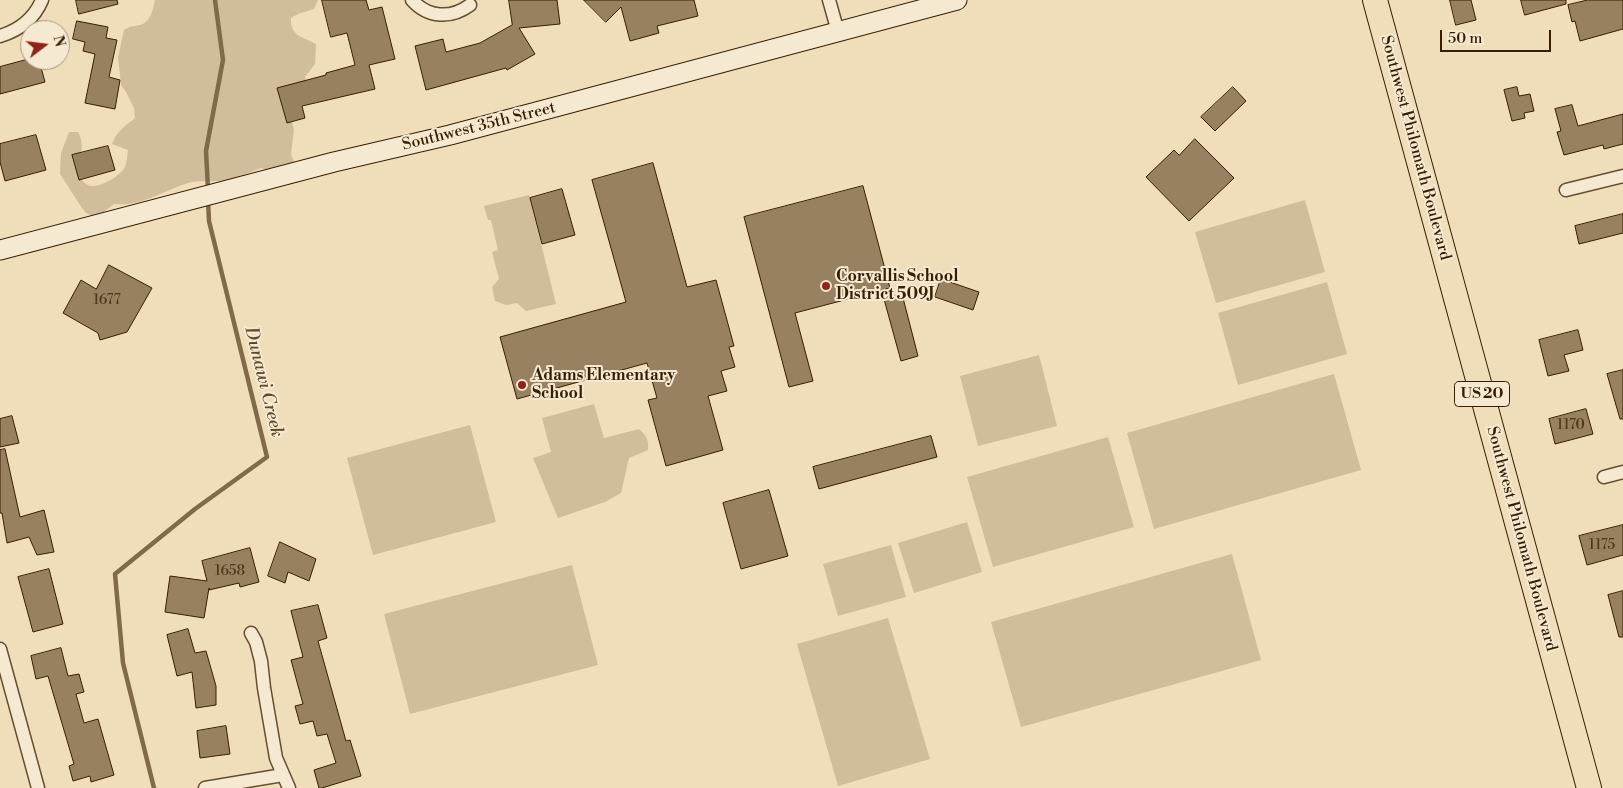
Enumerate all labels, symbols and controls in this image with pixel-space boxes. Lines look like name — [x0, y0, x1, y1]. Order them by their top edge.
north arrow — [20, 20, 70, 70]
scale bar — [1443, 20, 1554, 52]
text: 50 m — [1448, 29, 1482, 48]
street label: Southwest Philomath Boulevard — [1376, 33, 1454, 263]
text: N — [48, 34, 69, 49]
street label: Southwest 35th Street — [400, 99, 558, 155]
place label: Corvallis School District 509J — [836, 267, 958, 305]
marker: Corvallis School District 509J — [820, 280, 832, 292]
house number: 1677 — [93, 293, 121, 309]
water label: Dunawi Creek — [239, 325, 287, 439]
place label: Adams Elementary School — [532, 366, 675, 404]
marker: Adams Elementary School — [516, 379, 528, 391]
road number: US 20 — [1454, 382, 1510, 406]
house number: 1170 — [1557, 418, 1585, 434]
street label: Southwest Philomath Boulevard — [1482, 424, 1560, 654]
house number: 1175 — [1589, 538, 1615, 554]
house number: 1658 — [215, 564, 245, 580]

